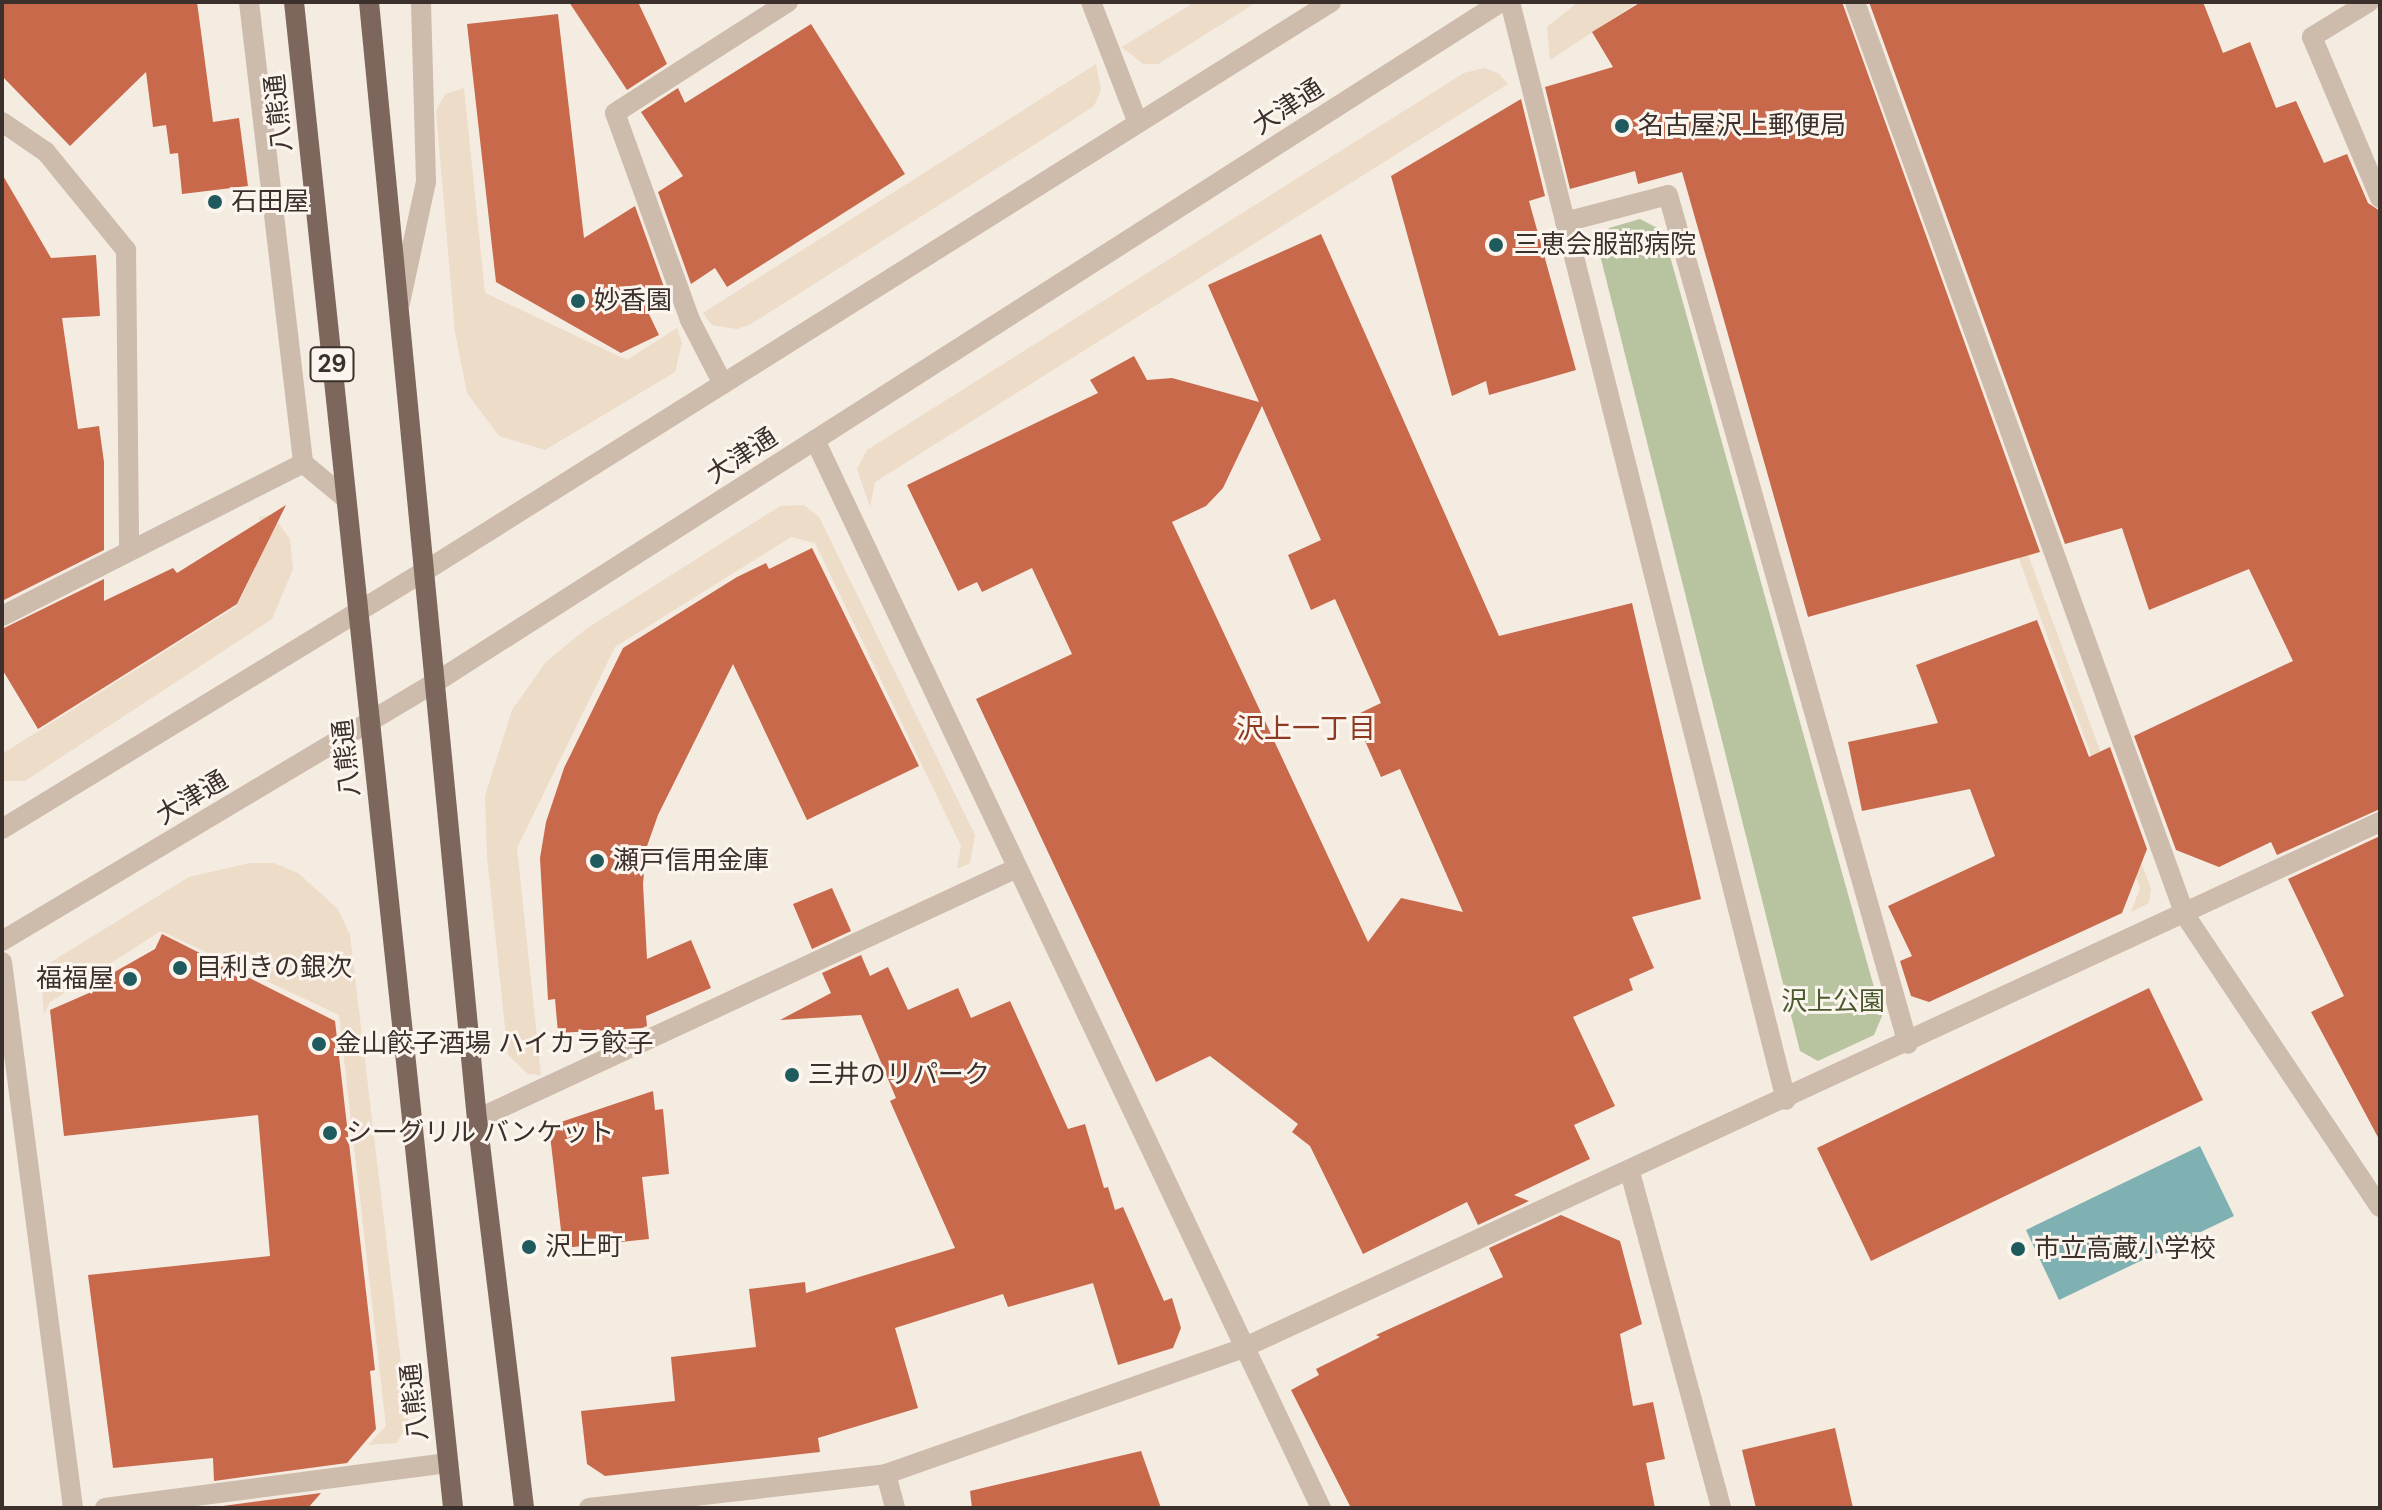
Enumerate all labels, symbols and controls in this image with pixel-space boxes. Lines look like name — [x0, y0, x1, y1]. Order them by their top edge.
street label: 八熊通 — [259, 73, 299, 153]
street label: 大津通 — [1247, 73, 1329, 141]
place label: 名古屋沢上郵便局 — [1638, 110, 1846, 142]
marker: 名古屋沢上郵便局 — [1613, 117, 1631, 135]
place label: 石田屋 — [231, 186, 309, 218]
marker: 石田屋 — [206, 193, 224, 211]
place label: 三恵会服部病院 — [1514, 229, 1696, 261]
marker: 三恵会服部病院 — [1485, 234, 1507, 256]
place label: 妙香園 — [594, 285, 672, 317]
marker: 妙香園 — [569, 292, 587, 310]
road number: 29 — [308, 344, 356, 384]
street label: 大津通 — [701, 422, 783, 490]
district label: 沢上一丁目 — [1236, 712, 1376, 746]
street label: 八熊通 — [327, 718, 367, 798]
street label: 大津通 — [151, 765, 233, 831]
place label: 瀬戸信用金庫 — [613, 845, 769, 877]
marker: 瀬戸信用金庫 — [588, 852, 606, 870]
place label: 目利きの銀次 — [196, 952, 352, 984]
marker: 目利きの銀次 — [171, 959, 189, 977]
place label: 福福屋 — [36, 963, 114, 995]
marker: 福福屋 — [121, 970, 139, 988]
park label: 沢上公園 — [1781, 986, 1885, 1018]
place label: 金山餃子酒場 ハイカラ餃子 — [335, 1028, 654, 1060]
marker: 金山餃子酒場 ハイカラ餃子 — [310, 1035, 328, 1053]
place label: 三井のリパーク — [808, 1059, 990, 1091]
marker: 三井のリパーク — [783, 1066, 801, 1084]
place label: シーグリル バンケット — [346, 1117, 613, 1149]
marker: シーグリル バンケット — [321, 1124, 339, 1142]
place label: 沢上町 — [545, 1231, 623, 1263]
place label: 市立高蔵小学校 — [2034, 1233, 2216, 1265]
marker: 沢上町 — [520, 1238, 538, 1256]
marker: 市立高蔵小学校 — [2009, 1240, 2027, 1258]
street label: 八熊通 — [395, 1362, 435, 1442]

